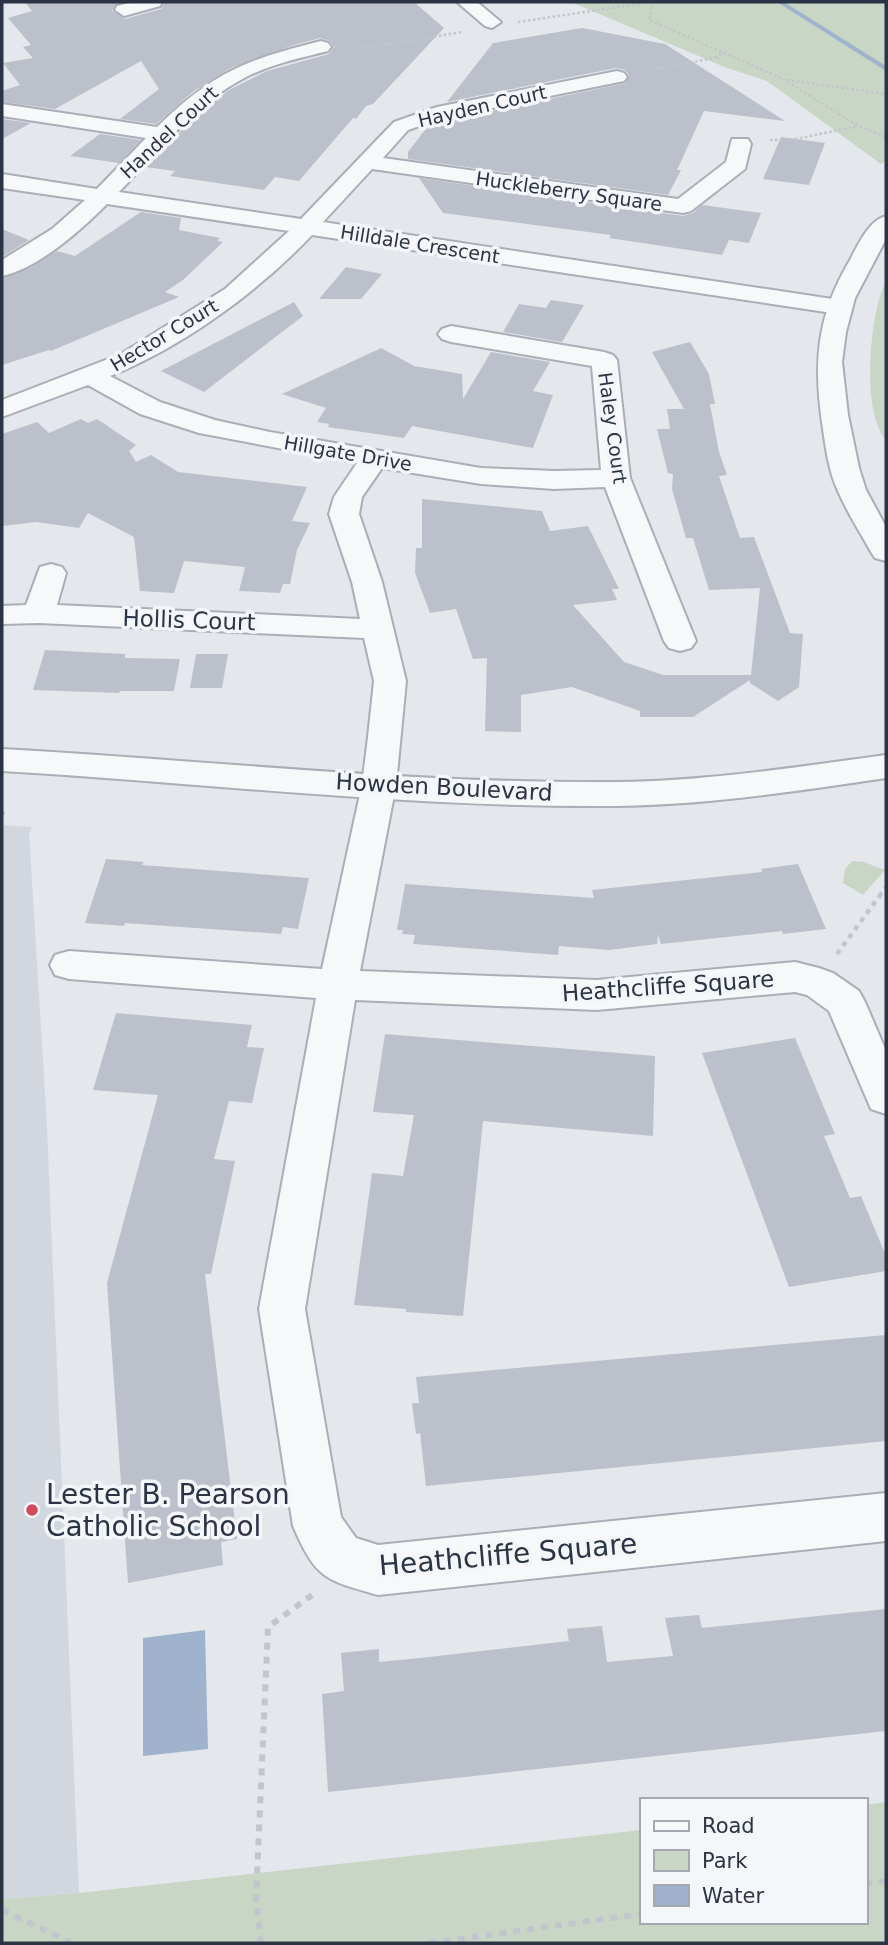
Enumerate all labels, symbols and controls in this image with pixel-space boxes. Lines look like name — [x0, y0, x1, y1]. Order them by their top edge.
street label: Handel Court — [116, 81, 222, 183]
street label: Hayden Court — [416, 81, 548, 131]
street label: Huckleberry Square — [474, 167, 664, 215]
street label: Hilldale Crescent — [339, 221, 501, 267]
street label: Hector Court — [106, 294, 222, 376]
street label: Haley Court — [594, 371, 632, 485]
street label: Hillgate Drive — [282, 431, 414, 475]
street label: Hollis Court — [122, 605, 256, 635]
street label: Howden Boulevard — [335, 768, 553, 806]
street label: Heathcliffe Square — [561, 966, 775, 1006]
place label: Lester B. Pearson Catholic School — [46, 1478, 290, 1543]
marker: Lester B. Pearson Catholic School — [24, 1502, 40, 1518]
street label: Heathcliffe Square — [378, 1527, 639, 1582]
legend — [640, 1798, 867, 1924]
text: Road — [702, 1814, 755, 1838]
text: Park — [702, 1849, 748, 1873]
text: Water — [702, 1884, 764, 1908]

